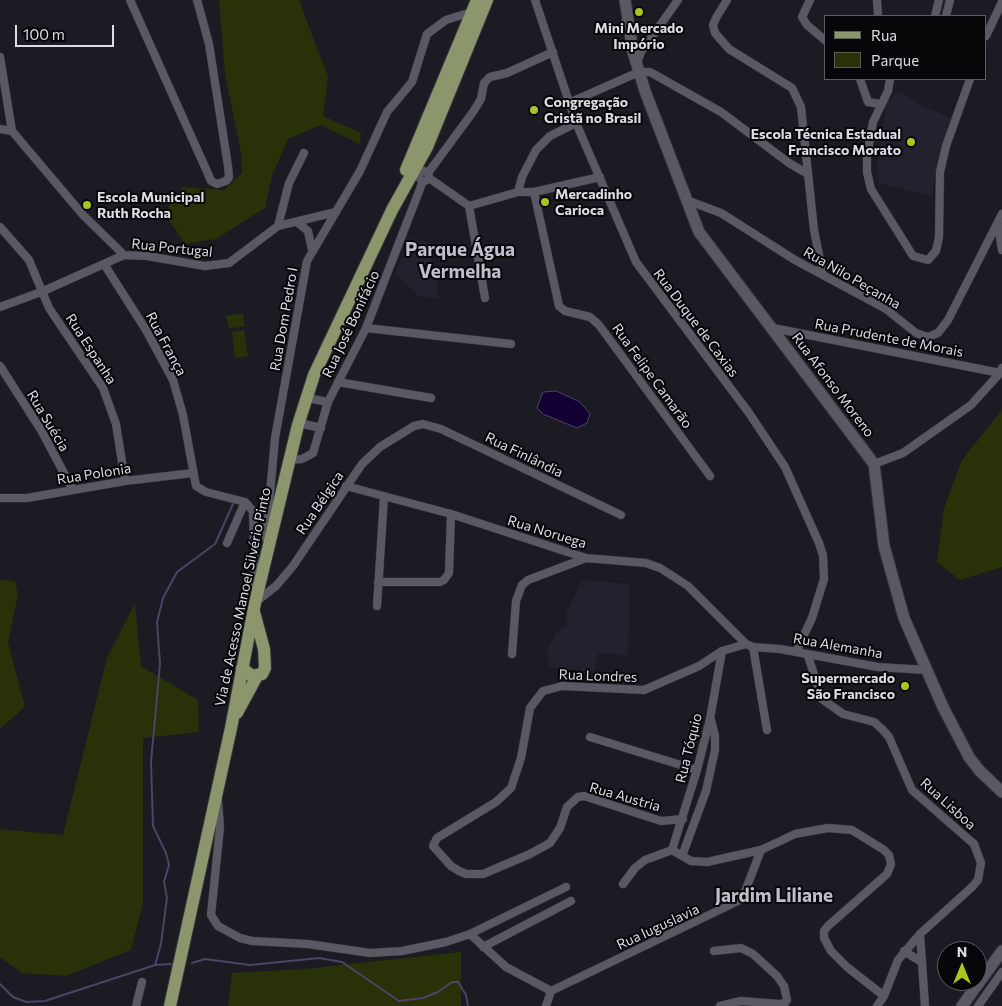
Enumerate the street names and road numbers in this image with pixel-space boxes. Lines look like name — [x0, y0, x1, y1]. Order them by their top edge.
street label: Rua Portugal — [131, 235, 213, 261]
street label: Rua Nilo Peçanha — [800, 243, 904, 313]
street label: Rua Dom Pedro I — [267, 266, 301, 372]
street label: Rua Duque de Caxias — [650, 266, 742, 380]
street label: Rua José Bonifácio — [319, 268, 383, 380]
street label: Rua França — [142, 309, 190, 379]
street label: Rua Espanha — [62, 311, 120, 387]
street label: Rua Prudente de Morais — [813, 315, 965, 361]
street label: Rua Felipe Camarão — [608, 320, 696, 432]
street label: Rua Afonso Moreno — [788, 329, 878, 441]
street label: Rua Suécia — [23, 387, 73, 455]
street label: Rua Finlândia — [482, 429, 566, 481]
street label: Rua Polonia — [56, 460, 132, 488]
street label: Rua Bélgica — [293, 468, 347, 538]
street label: Via de Acesso Manoel Silvério Pinto — [212, 486, 274, 708]
street label: Rua Noruega — [506, 512, 588, 552]
street label: Rua Alemanha — [792, 630, 884, 662]
street label: Rua Londres — [558, 666, 638, 686]
street label: Rua Tóquio — [672, 711, 706, 785]
street label: Rua Lisboa — [917, 775, 979, 833]
street label: Rua Austria — [588, 779, 662, 815]
street label: Rua Iuguslavia — [614, 900, 702, 954]

